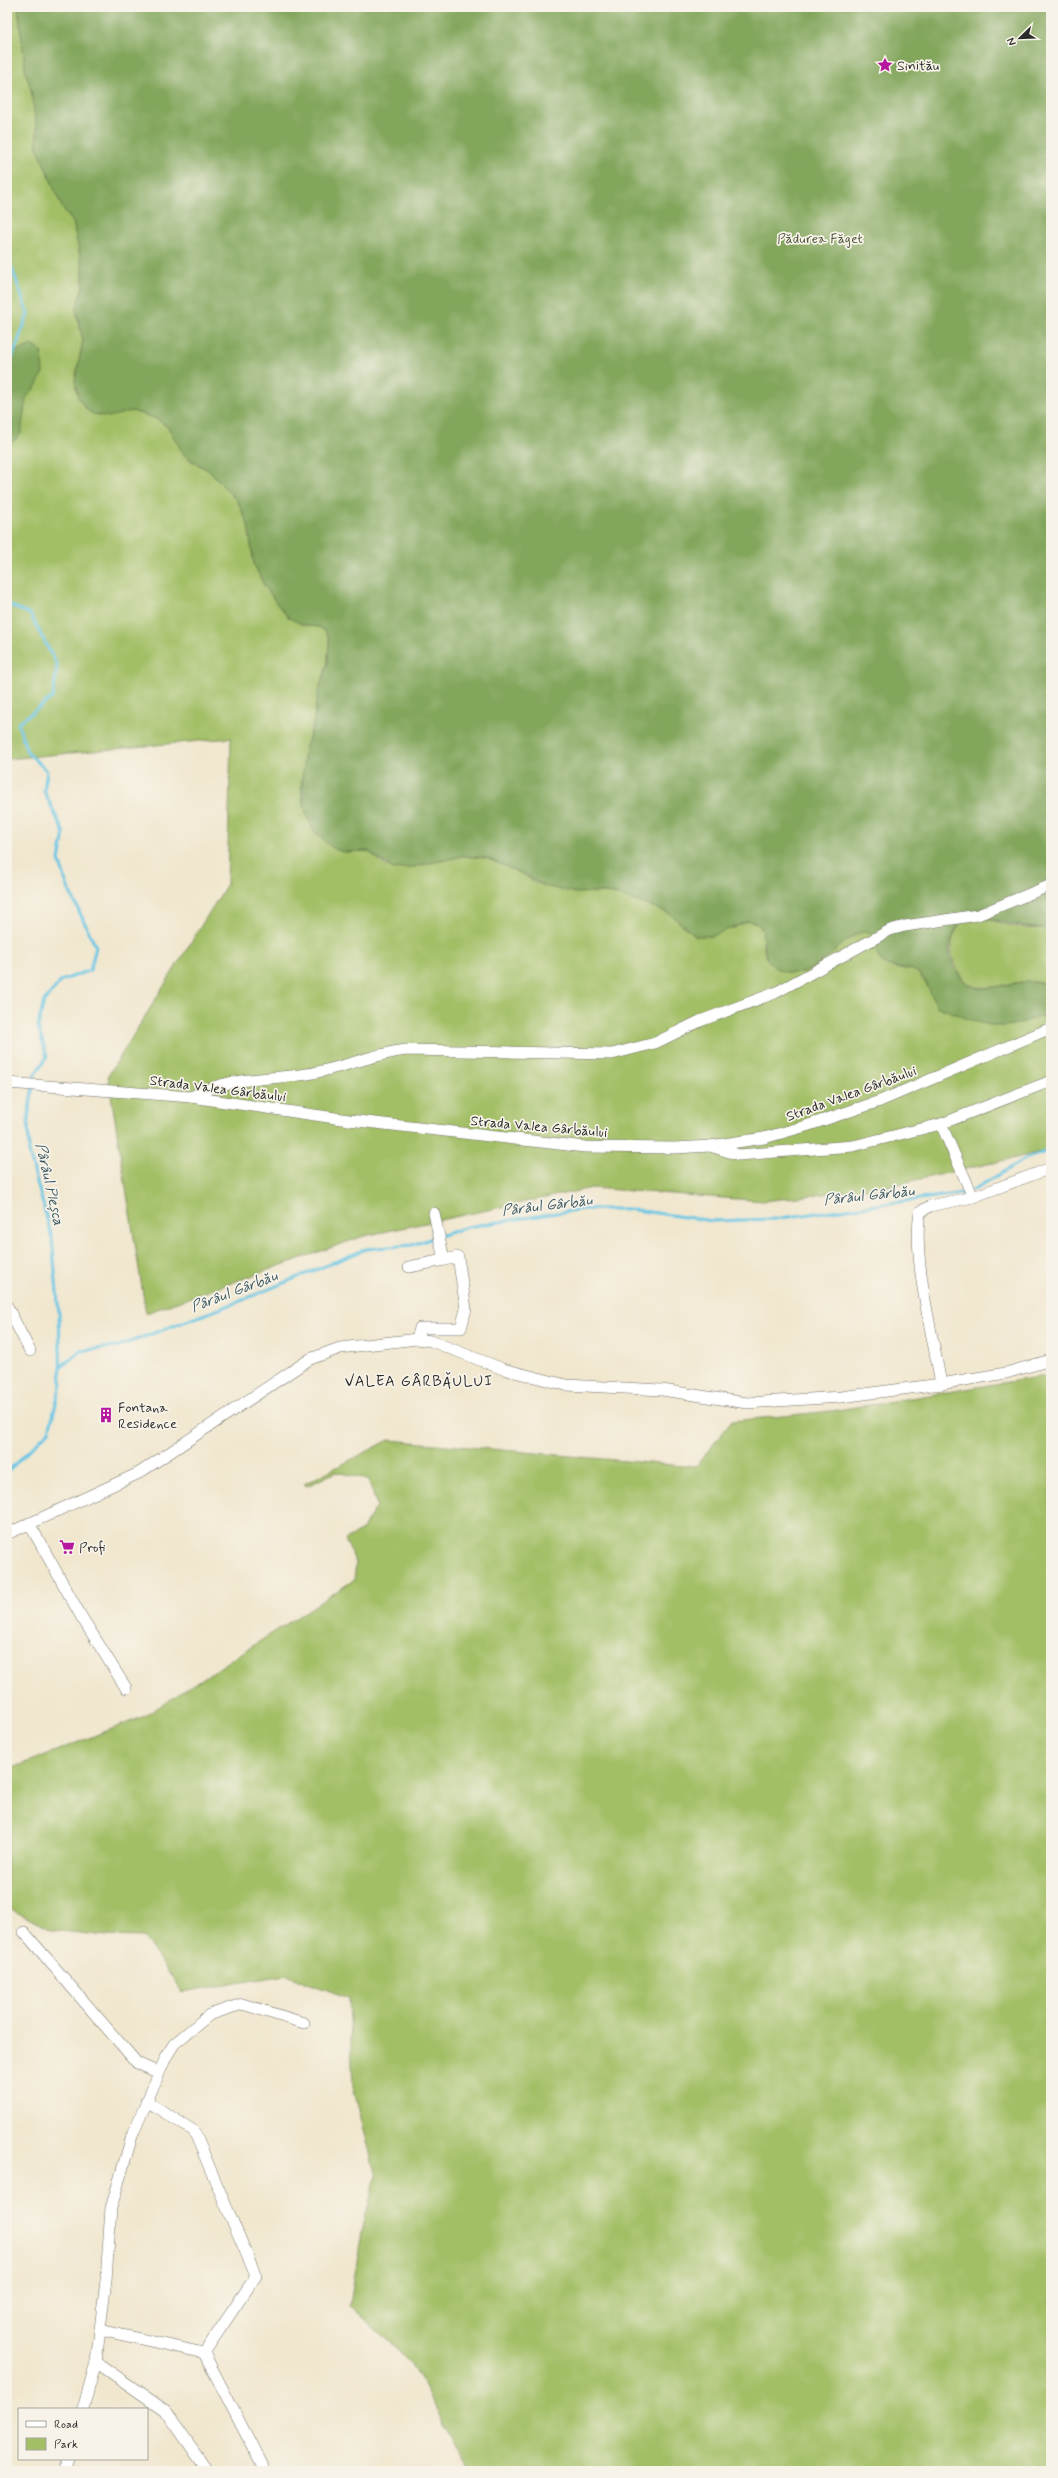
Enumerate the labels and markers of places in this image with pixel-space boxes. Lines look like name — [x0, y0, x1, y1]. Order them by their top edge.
place icon: Sinitău — [876, 56, 894, 74]
place label: Sinitău — [897, 57, 939, 75]
place label: Fontana Residence — [118, 1399, 177, 1433]
building icon: Fontana Residence — [97, 1406, 115, 1424]
supermarket icon: Profi — [58, 1538, 76, 1556]
place label: Profi — [79, 1539, 106, 1557]

